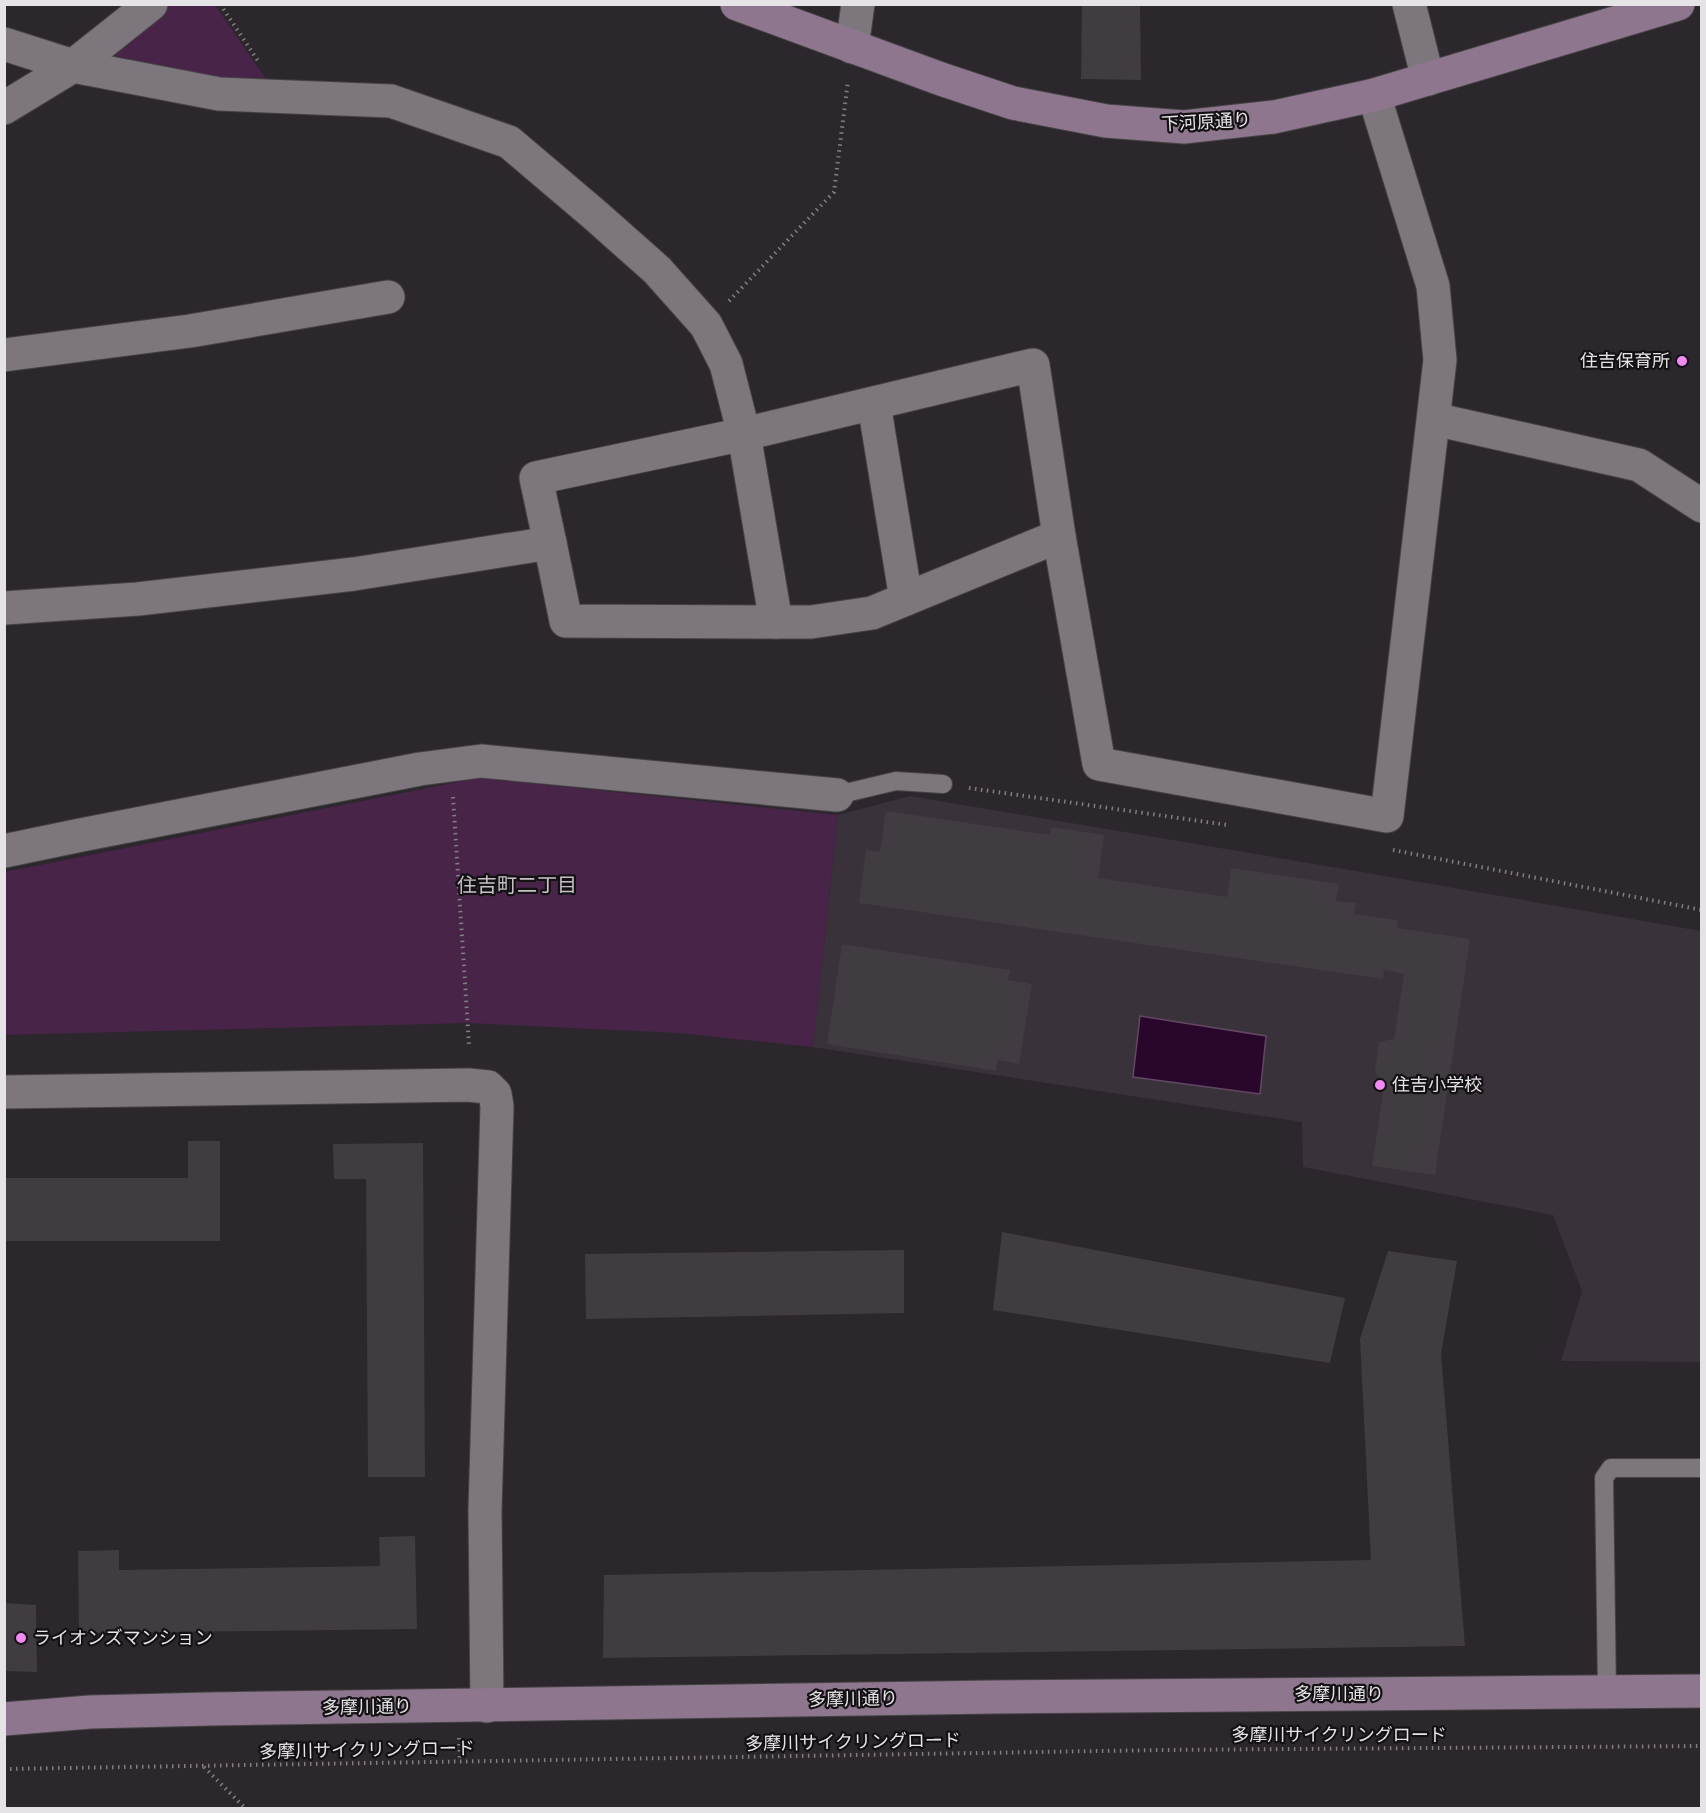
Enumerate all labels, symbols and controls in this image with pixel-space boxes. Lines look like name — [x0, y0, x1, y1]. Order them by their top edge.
street label: 下河原通り — [1160, 109, 1251, 134]
place label: 住吉保育所 — [1580, 350, 1670, 371]
marker: 住吉保育所 — [1675, 354, 1689, 368]
district label: 住吉町二丁目 — [457, 873, 577, 897]
place label: 住吉小学校 — [1392, 1074, 1482, 1095]
marker: 住吉小学校 — [1373, 1078, 1387, 1092]
place label: ライオンズマンション — [33, 1627, 213, 1648]
marker: ライオンズマンション — [14, 1631, 28, 1645]
street label: 多摩川通り — [1294, 1683, 1384, 1704]
street label: 多摩川通り — [808, 1687, 898, 1710]
street label: 多摩川通り — [322, 1695, 412, 1718]
street label: 多摩川サイクリングロード — [1231, 1724, 1447, 1745]
street label: 多摩川サイクリングロード — [745, 1729, 961, 1754]
street label: 多摩川サイクリングロード — [259, 1737, 475, 1762]

